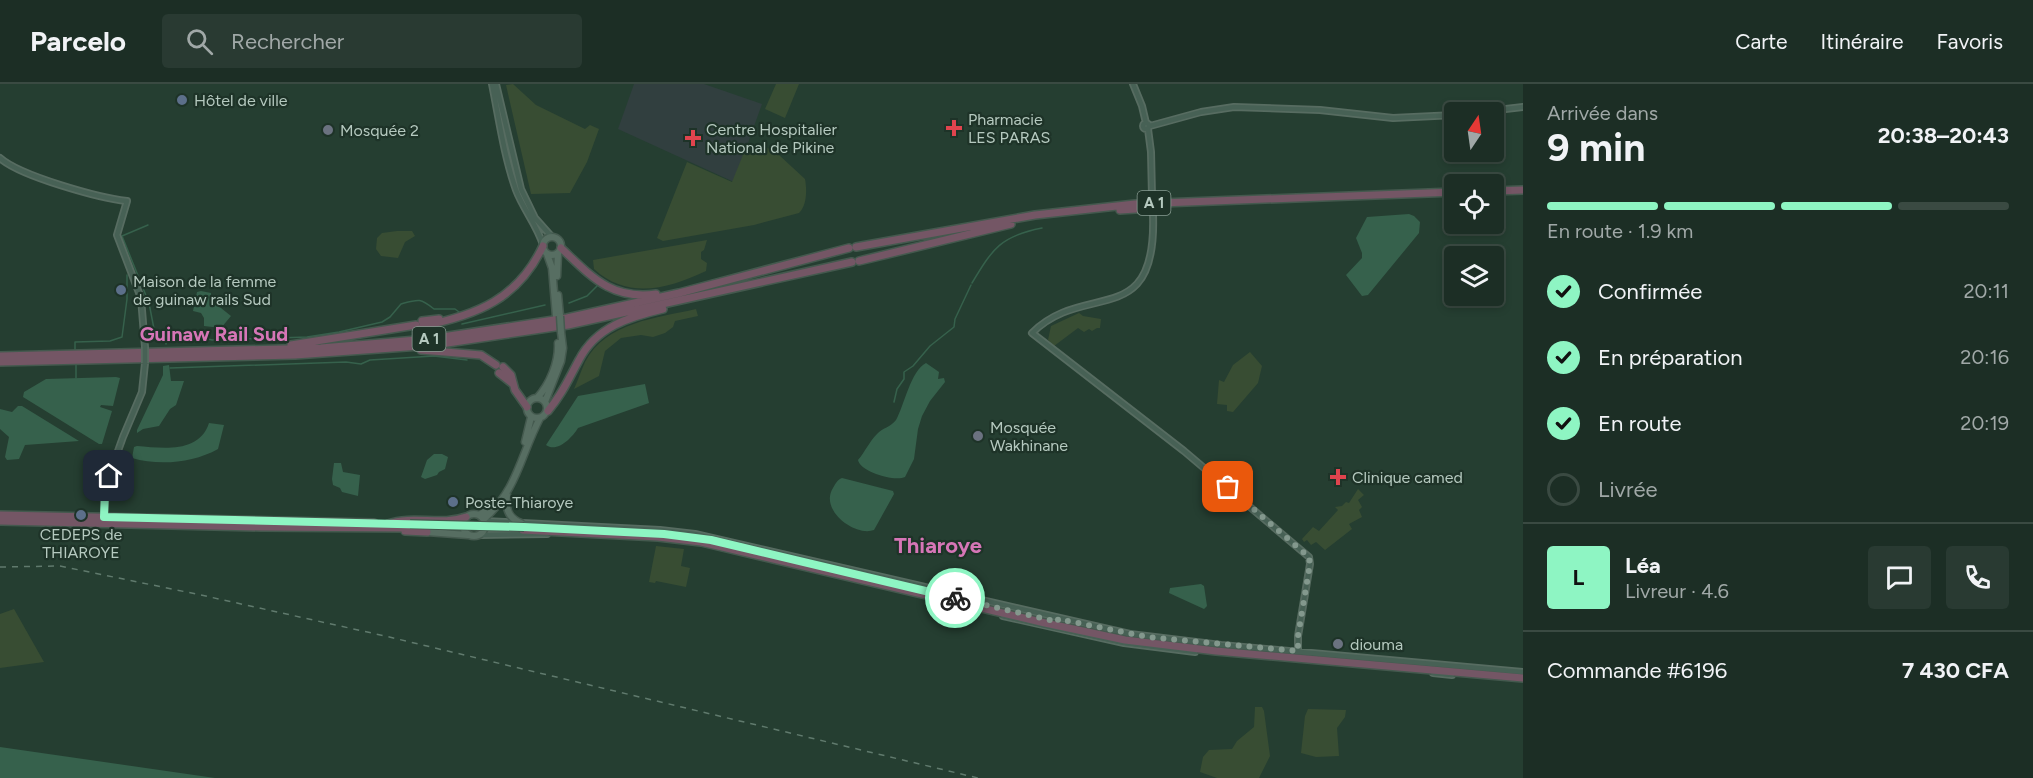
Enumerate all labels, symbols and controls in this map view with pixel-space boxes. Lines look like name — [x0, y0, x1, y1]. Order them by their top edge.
search box — [162, 14, 582, 68]
text: Parcelo — [30, 24, 126, 58]
icon: search — [183, 25, 216, 58]
text: Rechercher — [231, 28, 344, 55]
text: Carte — [1735, 29, 1788, 54]
text: Itinéraire — [1821, 29, 1904, 54]
text: Favoris — [1937, 29, 2003, 54]
place label: Hôtel de ville — [194, 91, 288, 110]
marker: Hôtel de ville — [175, 93, 189, 107]
text: Arrivée dans — [1547, 101, 1658, 125]
north arrow — [1444, 102, 1504, 162]
map controls — [1444, 102, 1504, 306]
place label: Pharmacie LES PARAS — [968, 110, 1051, 147]
marker: Pharmacie LES PARAS — [945, 119, 963, 137]
place label: Centre Hospitalier National de Pikine — [706, 120, 837, 157]
place label: Mosquée 2 — [340, 121, 419, 140]
text: 20:38–20:43 — [1878, 122, 2009, 149]
marker: Mosquée 2 — [321, 123, 335, 137]
text: 9 min — [1547, 124, 1645, 171]
marker: Centre Hospitalier National de Pikine — [684, 129, 702, 147]
button: locate — [1444, 174, 1504, 234]
road number: A 1 — [1138, 191, 1170, 215]
text: En route · 1.9 km — [1547, 219, 1693, 243]
button: layers — [1444, 246, 1504, 306]
place label: Maison de la femme de guinaw rails Sud — [133, 272, 277, 309]
icon: check — [1547, 275, 1580, 308]
text: Confirmée — [1598, 278, 1702, 305]
text: 20:11 — [1963, 279, 2009, 303]
marker: Maison de la femme de guinaw rails Sud — [114, 283, 128, 297]
district label: Guinaw Rail Sud — [140, 322, 288, 346]
road number: A 1 — [412, 327, 446, 351]
icon: check — [1547, 341, 1580, 374]
text: En préparation — [1598, 344, 1743, 371]
text: 20:16 — [1960, 345, 2009, 369]
icon: check — [1547, 407, 1580, 440]
text: En route — [1598, 410, 1681, 437]
text: 20:19 — [1960, 411, 2009, 435]
place label: Mosquée Wakhinane — [990, 418, 1068, 455]
marker: Mosquée Wakhinane — [971, 429, 985, 443]
pin — [83, 450, 134, 501]
icon: home — [92, 459, 125, 492]
pin — [1202, 461, 1253, 512]
marker: Clinique camed — [1329, 468, 1347, 486]
place label: Clinique camed — [1352, 468, 1463, 487]
icon: bag — [1211, 470, 1244, 503]
text: Livrée — [1598, 476, 1657, 503]
place label: Poste-Thiaroye — [465, 493, 574, 512]
marker: Poste-Thiaroye — [446, 495, 460, 509]
marker: CEDEPS de THIAROYE — [74, 508, 88, 522]
place label: CEDEPS de THIAROYE — [40, 525, 123, 562]
district label: Thiaroye — [894, 532, 982, 559]
button: chat — [1868, 546, 1931, 609]
button: phone — [1946, 546, 2009, 609]
text: Léa — [1625, 552, 1661, 579]
text: L — [1573, 564, 1584, 591]
courier — [925, 568, 985, 628]
text: Livreur · 4.6 — [1625, 579, 1729, 603]
icon: bike — [939, 582, 972, 615]
place label: diouma — [1350, 635, 1403, 654]
marker: diouma — [1331, 637, 1345, 651]
text: Commande #6196 — [1547, 657, 1727, 684]
text: 7 430 CFA — [1902, 657, 2009, 684]

